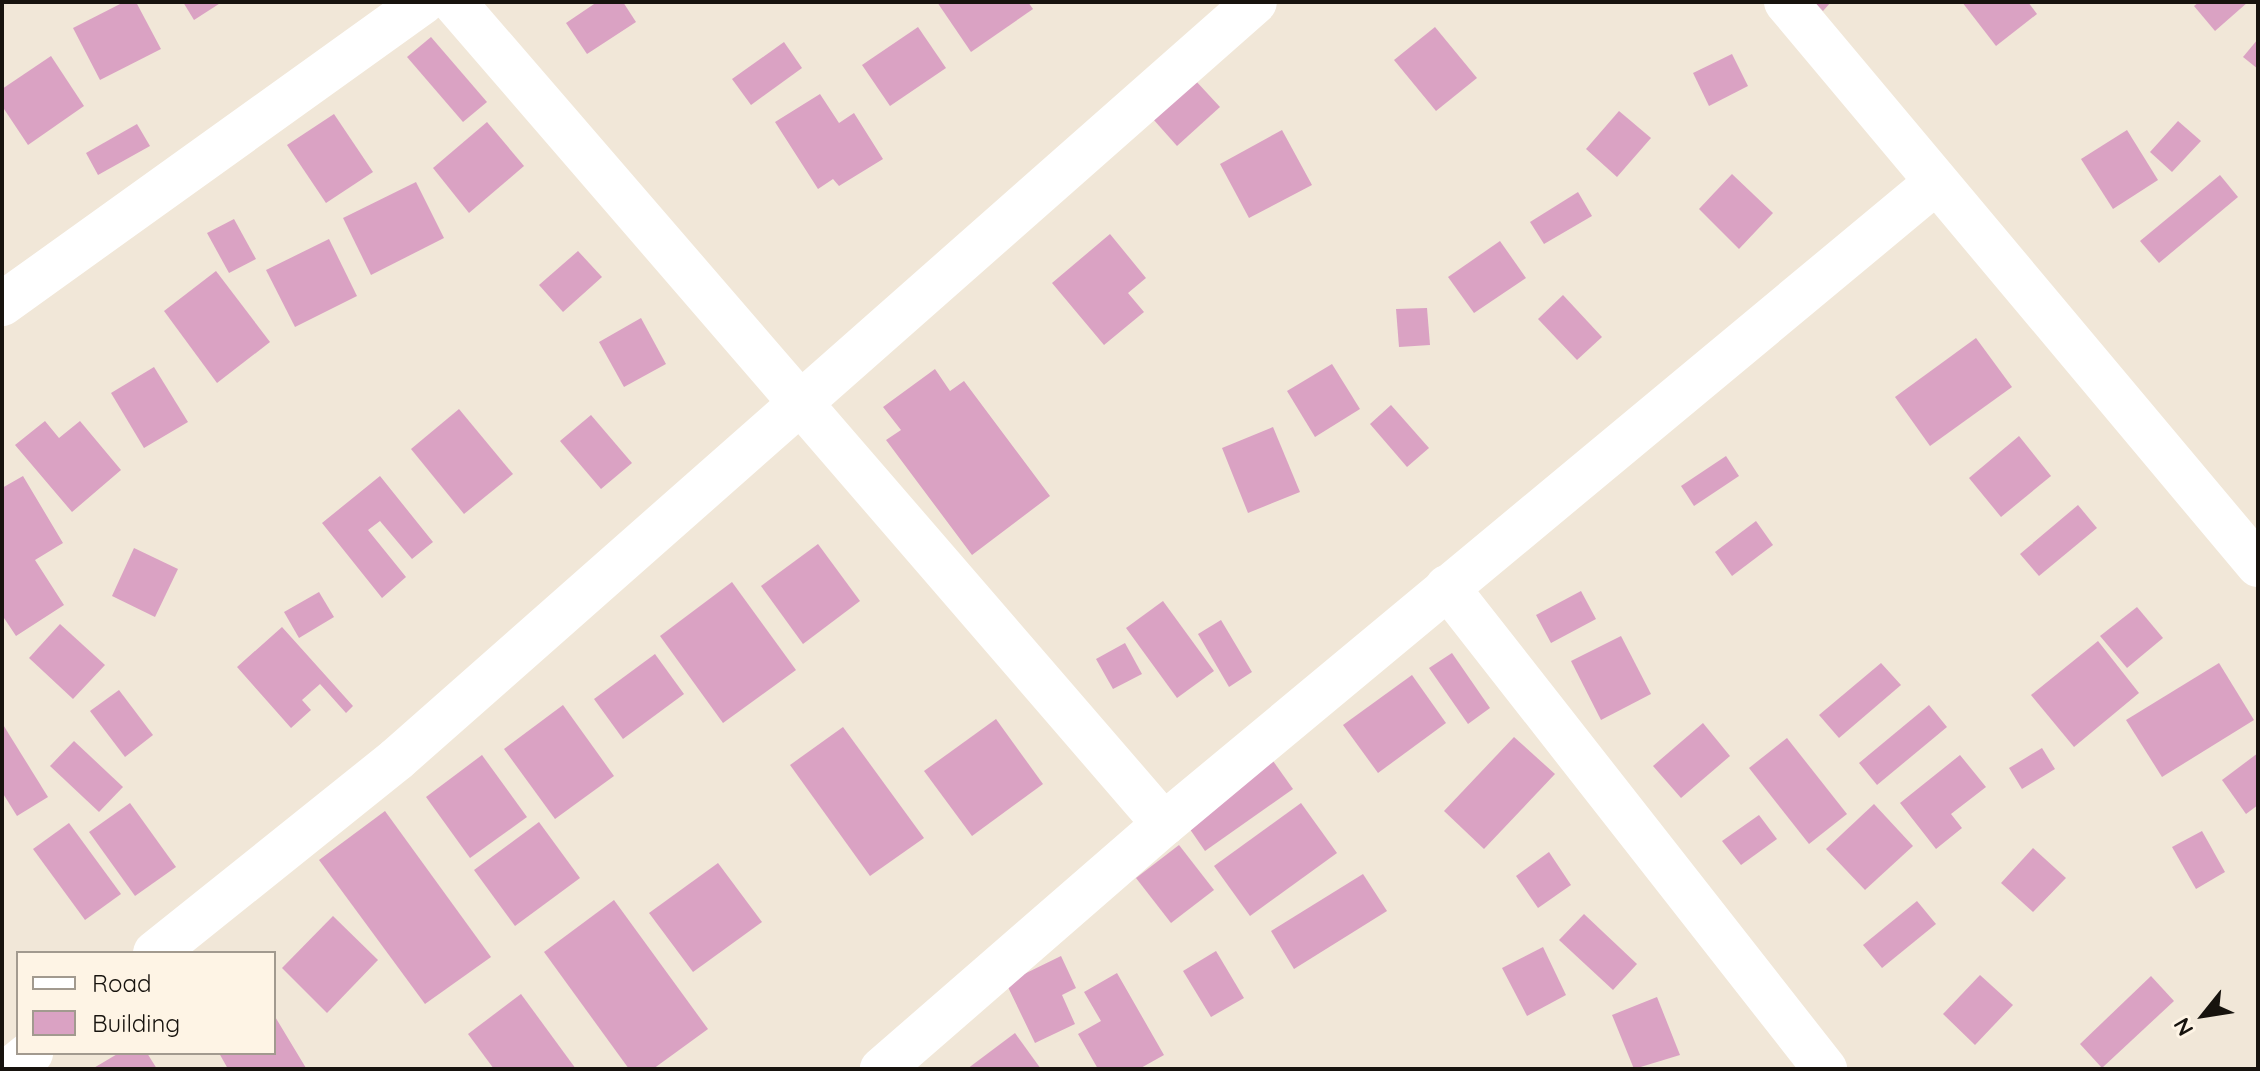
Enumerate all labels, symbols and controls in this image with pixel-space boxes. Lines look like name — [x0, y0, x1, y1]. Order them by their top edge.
legend — [16, 951, 276, 1055]
text: Road — [92, 968, 152, 998]
north arrow — [2164, 975, 2244, 1055]
text: Building — [92, 1008, 180, 1038]
text: N — [2167, 1013, 2199, 1041]

